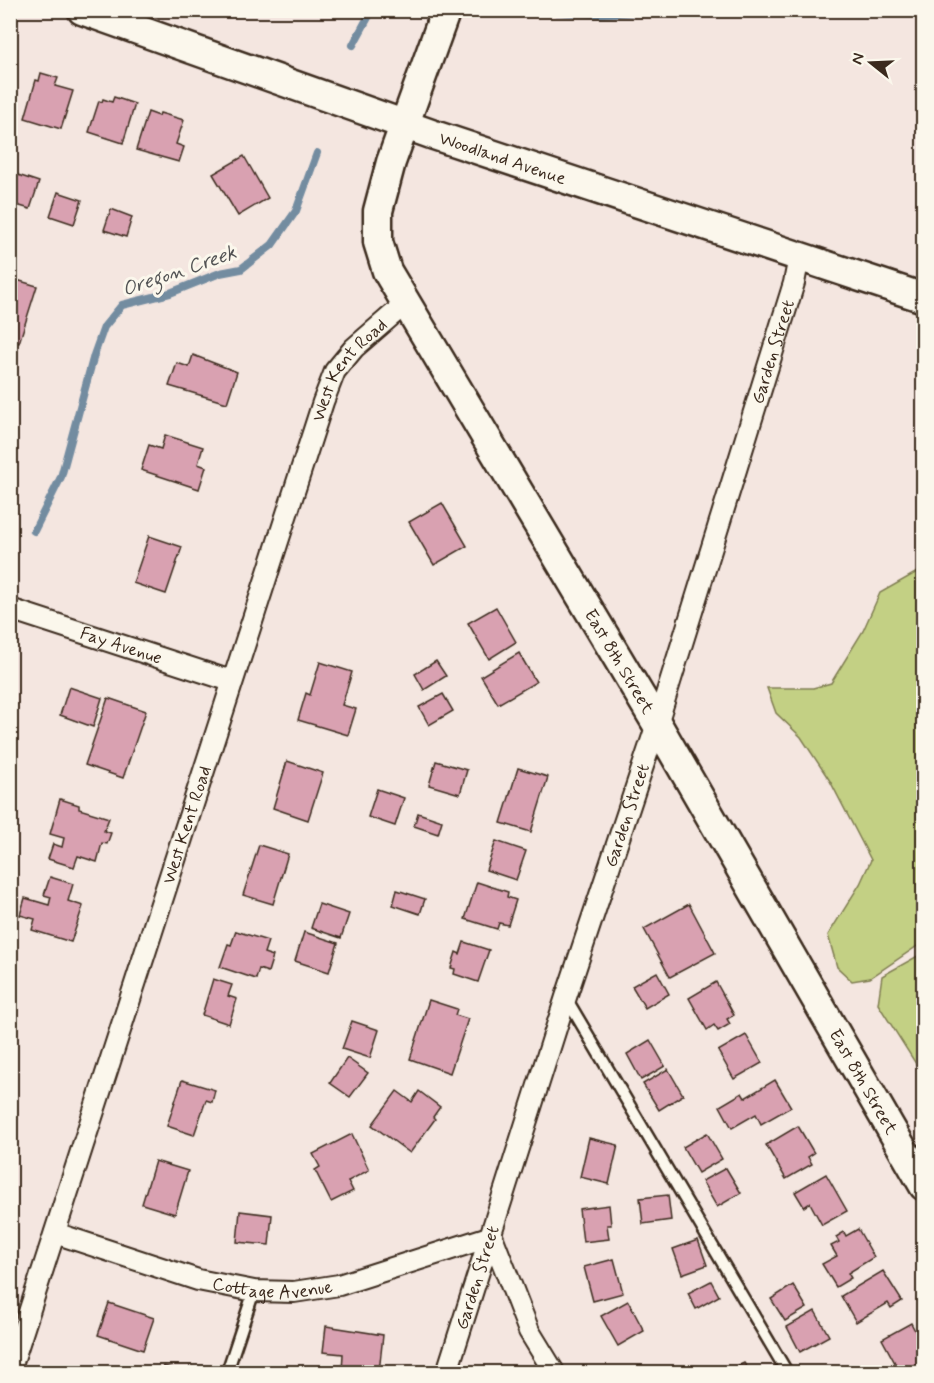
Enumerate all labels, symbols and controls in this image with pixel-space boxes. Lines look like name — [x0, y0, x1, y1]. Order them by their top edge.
north arrow — [841, 33, 901, 93]
text: N — [847, 51, 870, 67]
street label: Woodland Avenue — [436, 127, 569, 191]
water label: Oregon Creek — [119, 239, 241, 305]
street label: Garden Street — [746, 297, 801, 407]
street label: West Kent Road — [306, 314, 393, 425]
street label: East 8th Street — [578, 605, 660, 719]
street label: Fay Avenue — [77, 622, 165, 671]
street label: Garden Street — [599, 760, 656, 871]
street label: West Kent Road — [157, 763, 218, 887]
street label: East 8th Street — [823, 1025, 903, 1140]
street label: Garden Street — [450, 1223, 506, 1333]
street label: Cottage Avenue — [210, 1272, 334, 1305]

